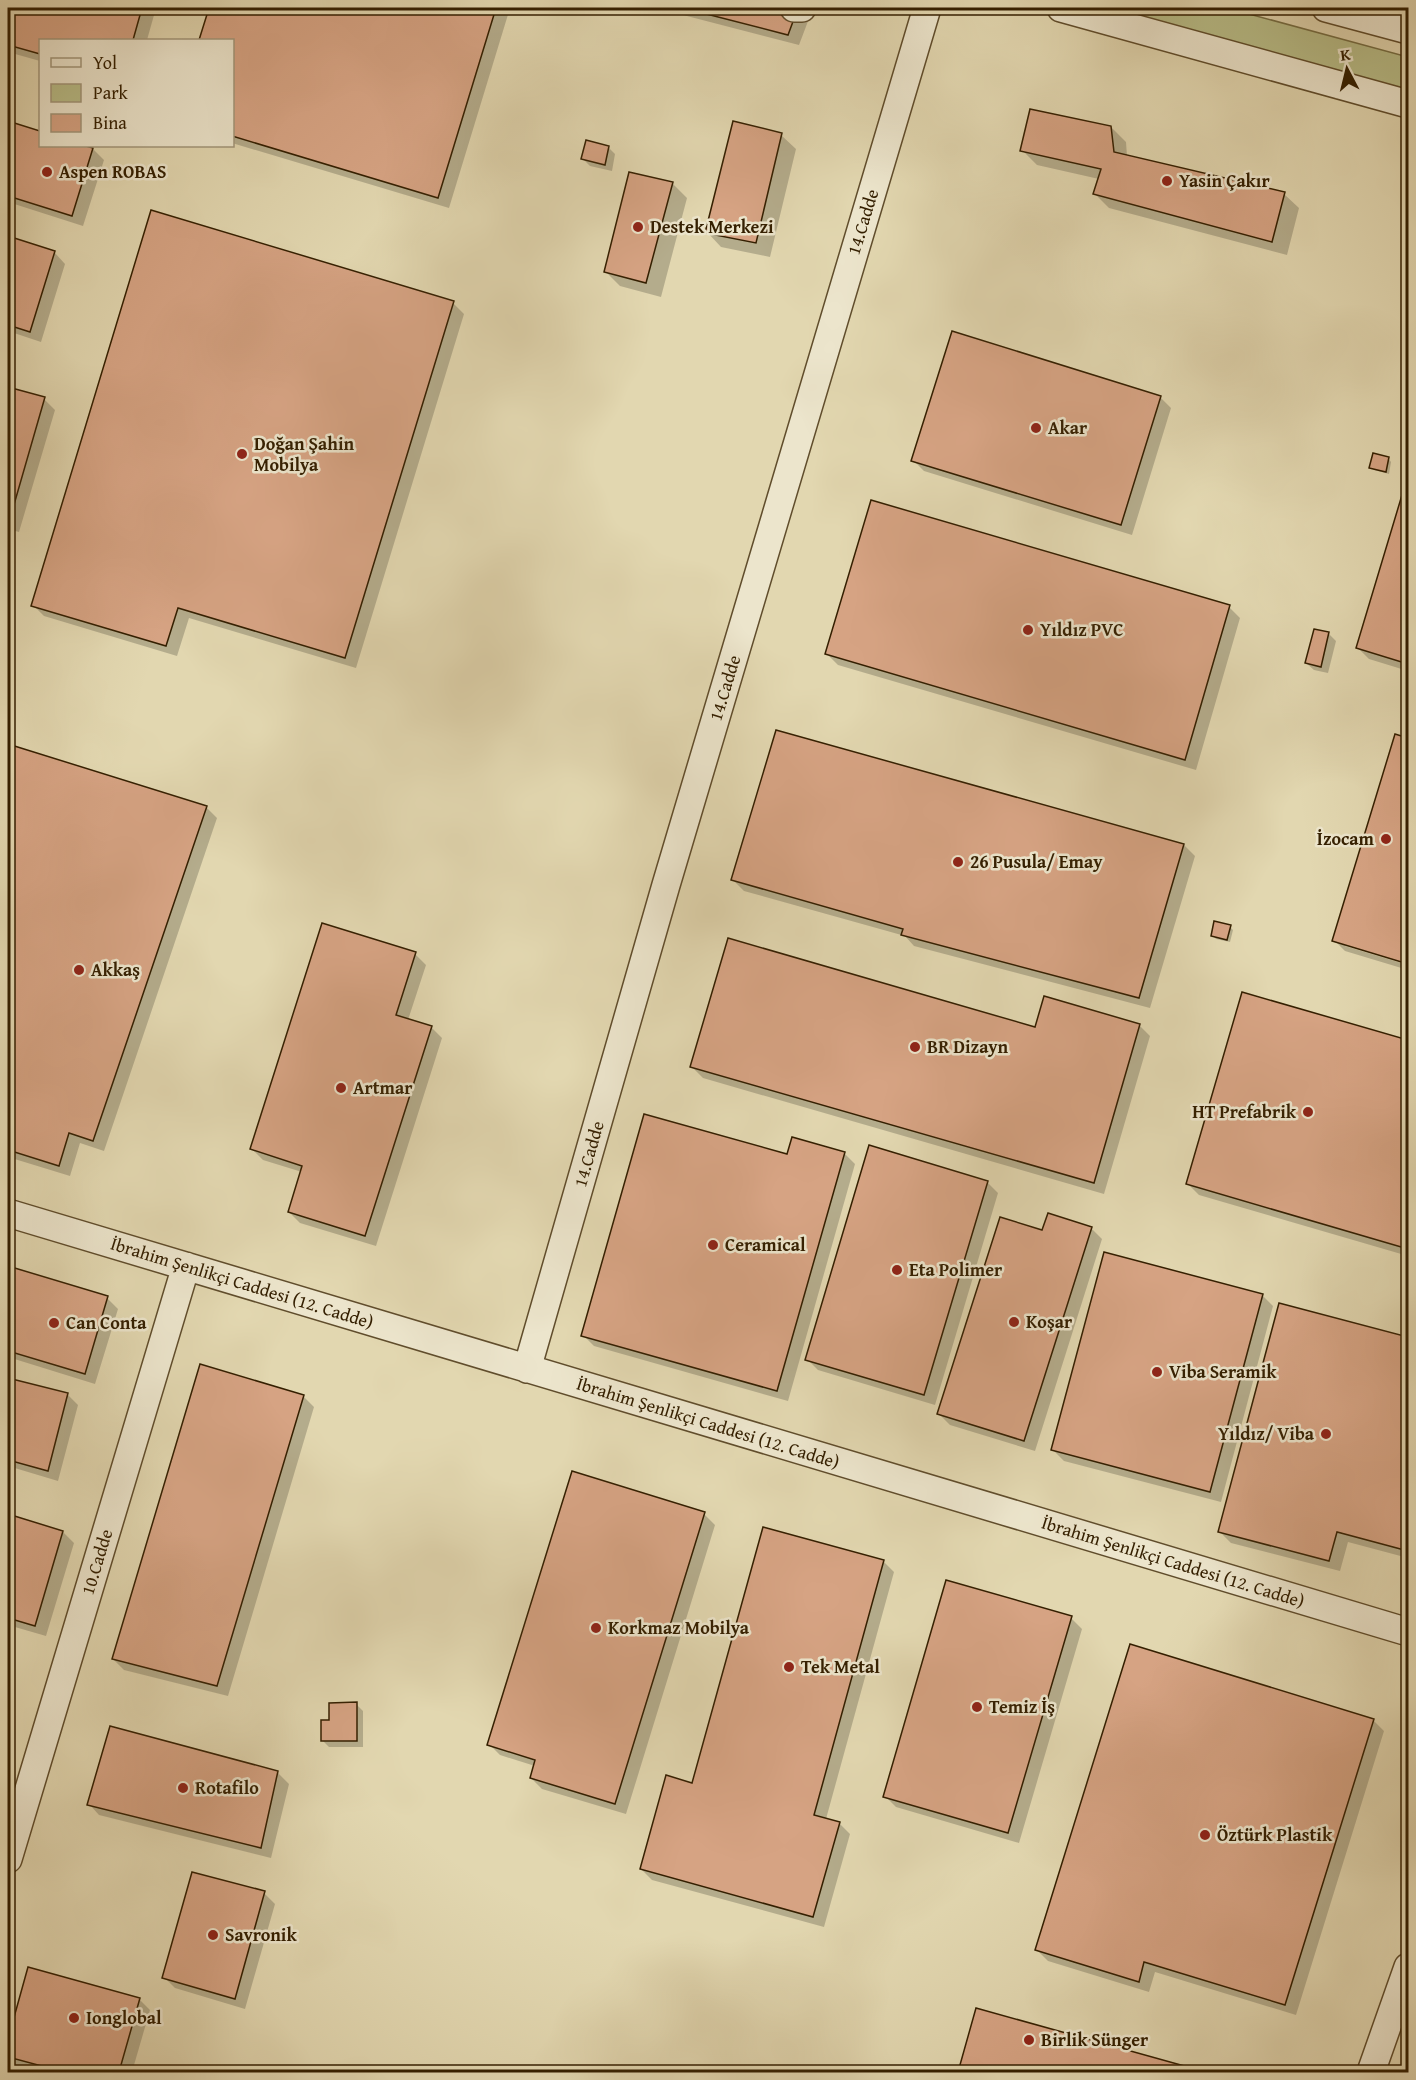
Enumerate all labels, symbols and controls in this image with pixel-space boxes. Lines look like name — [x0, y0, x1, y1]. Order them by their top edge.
legend — [39, 39, 234, 147]
north arrow — [1317, 39, 1377, 99]
text: K — [1339, 41, 1353, 67]
text: Yol — [93, 49, 117, 76]
text: Park — [93, 79, 129, 106]
text: Bina — [93, 109, 127, 136]
place label: Aspen ROBAS — [59, 158, 166, 185]
marker: Aspen ROBAS — [40, 165, 54, 179]
place label: Yasin Çakır — [1179, 167, 1270, 194]
marker: Yasin Çakır — [1160, 174, 1174, 188]
street label: 14.Cadde — [840, 186, 885, 258]
place label: Destek Merkezi — [650, 213, 774, 240]
marker: Destek Merkezi — [631, 220, 645, 234]
place label: Akar — [1048, 414, 1088, 441]
marker: Akar — [1029, 421, 1043, 435]
place label: Doğan Şahin Mobilya — [254, 430, 355, 478]
marker: Doğan Şahin Mobilya — [235, 447, 249, 461]
place label: Yıldız PVC — [1040, 616, 1123, 643]
marker: Yıldız PVC — [1021, 623, 1035, 637]
street label: 14.Cadde — [702, 652, 747, 724]
place label: İzocam — [1317, 825, 1375, 852]
marker: İzocam — [1379, 832, 1393, 846]
place label: 26 Pusula/ Emay — [970, 848, 1103, 875]
marker: 26 Pusula/ Emay — [951, 855, 965, 869]
place label: Akkaş — [91, 956, 140, 983]
marker: Akkaş — [72, 963, 86, 977]
place label: BR Dizayn — [927, 1033, 1009, 1060]
marker: BR Dizayn — [908, 1040, 922, 1054]
place label: Artmar — [353, 1074, 413, 1101]
marker: Artmar — [334, 1081, 348, 1095]
place label: HT Prefabrik — [1192, 1098, 1297, 1125]
marker: HT Prefabrik — [1301, 1105, 1315, 1119]
street label: 14.Cadde — [566, 1118, 611, 1190]
street label: İbrahim Şenlikçi Caddesi (12. Cadde) — [107, 1230, 377, 1335]
place label: Ceramical — [725, 1231, 806, 1258]
marker: Ceramical — [706, 1238, 720, 1252]
place label: Eta Polimer — [909, 1256, 1003, 1283]
marker: Eta Polimer — [890, 1263, 904, 1277]
place label: Koşar — [1026, 1308, 1073, 1335]
place label: Can Conta — [66, 1309, 147, 1336]
marker: Koşar — [1007, 1315, 1021, 1329]
marker: Can Conta — [47, 1316, 61, 1330]
place label: Viba Seramik — [1169, 1358, 1277, 1385]
marker: Viba Seramik — [1150, 1365, 1164, 1379]
street label: İbrahim Şenlikçi Caddesi (12. Cadde) — [573, 1370, 843, 1475]
place label: Yıldız/ Viba — [1218, 1420, 1315, 1447]
marker: Yıldız/ Viba — [1319, 1427, 1333, 1441]
street label: İbrahim Şenlikçi Caddesi (12. Cadde) — [1038, 1509, 1308, 1614]
street label: 10.Cadde — [74, 1526, 119, 1598]
place label: Korkmaz Mobilya — [608, 1614, 750, 1641]
marker: Korkmaz Mobilya — [589, 1621, 603, 1635]
place label: Tek Metal — [801, 1653, 880, 1680]
marker: Tek Metal — [782, 1660, 796, 1674]
place label: Temiz İş — [989, 1693, 1055, 1720]
marker: Temiz İş — [970, 1700, 984, 1714]
place label: Rotafilo — [195, 1774, 259, 1801]
marker: Rotafilo — [176, 1781, 190, 1795]
place label: Öztürk Plastik — [1217, 1821, 1333, 1848]
marker: Öztürk Plastik — [1198, 1828, 1212, 1842]
place label: Savronik — [225, 1921, 297, 1948]
marker: Savronik — [206, 1928, 220, 1942]
place label: Ionglobal — [86, 2004, 162, 2031]
marker: Ionglobal — [67, 2011, 81, 2025]
place label: Birlik Sünger — [1041, 2026, 1149, 2053]
marker: Birlik Sünger — [1022, 2033, 1036, 2047]

